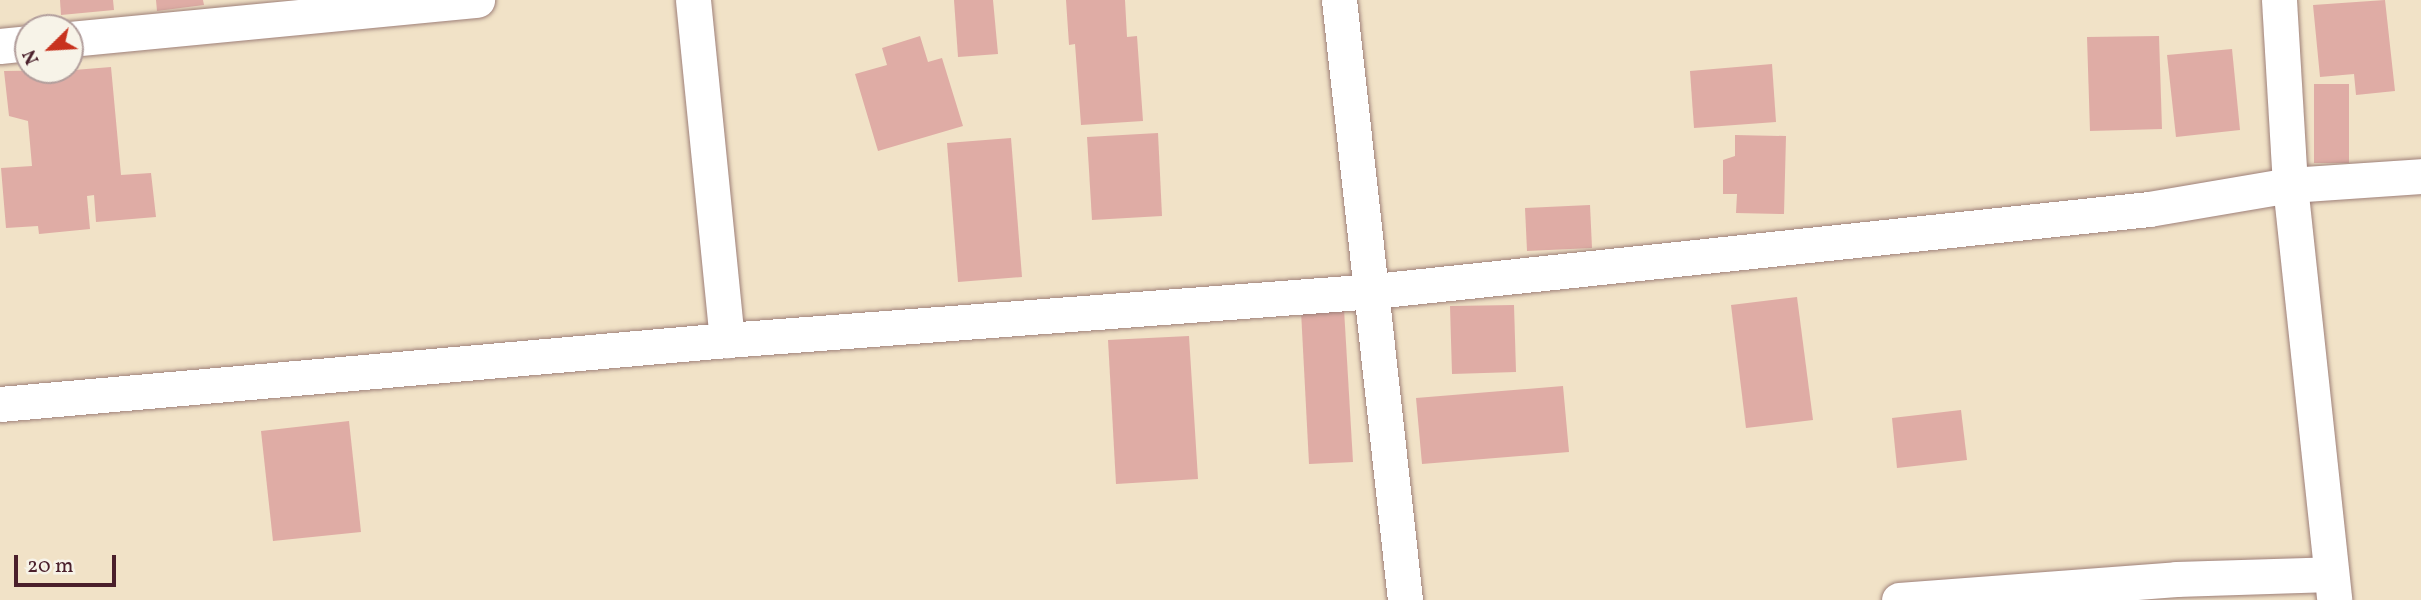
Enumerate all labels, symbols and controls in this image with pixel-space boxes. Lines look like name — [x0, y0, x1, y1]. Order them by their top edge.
north arrow — [14, 14, 84, 84]
text: N — [17, 45, 46, 68]
scale bar — [18, 540, 119, 584]
text: 20 m — [27, 552, 73, 581]

